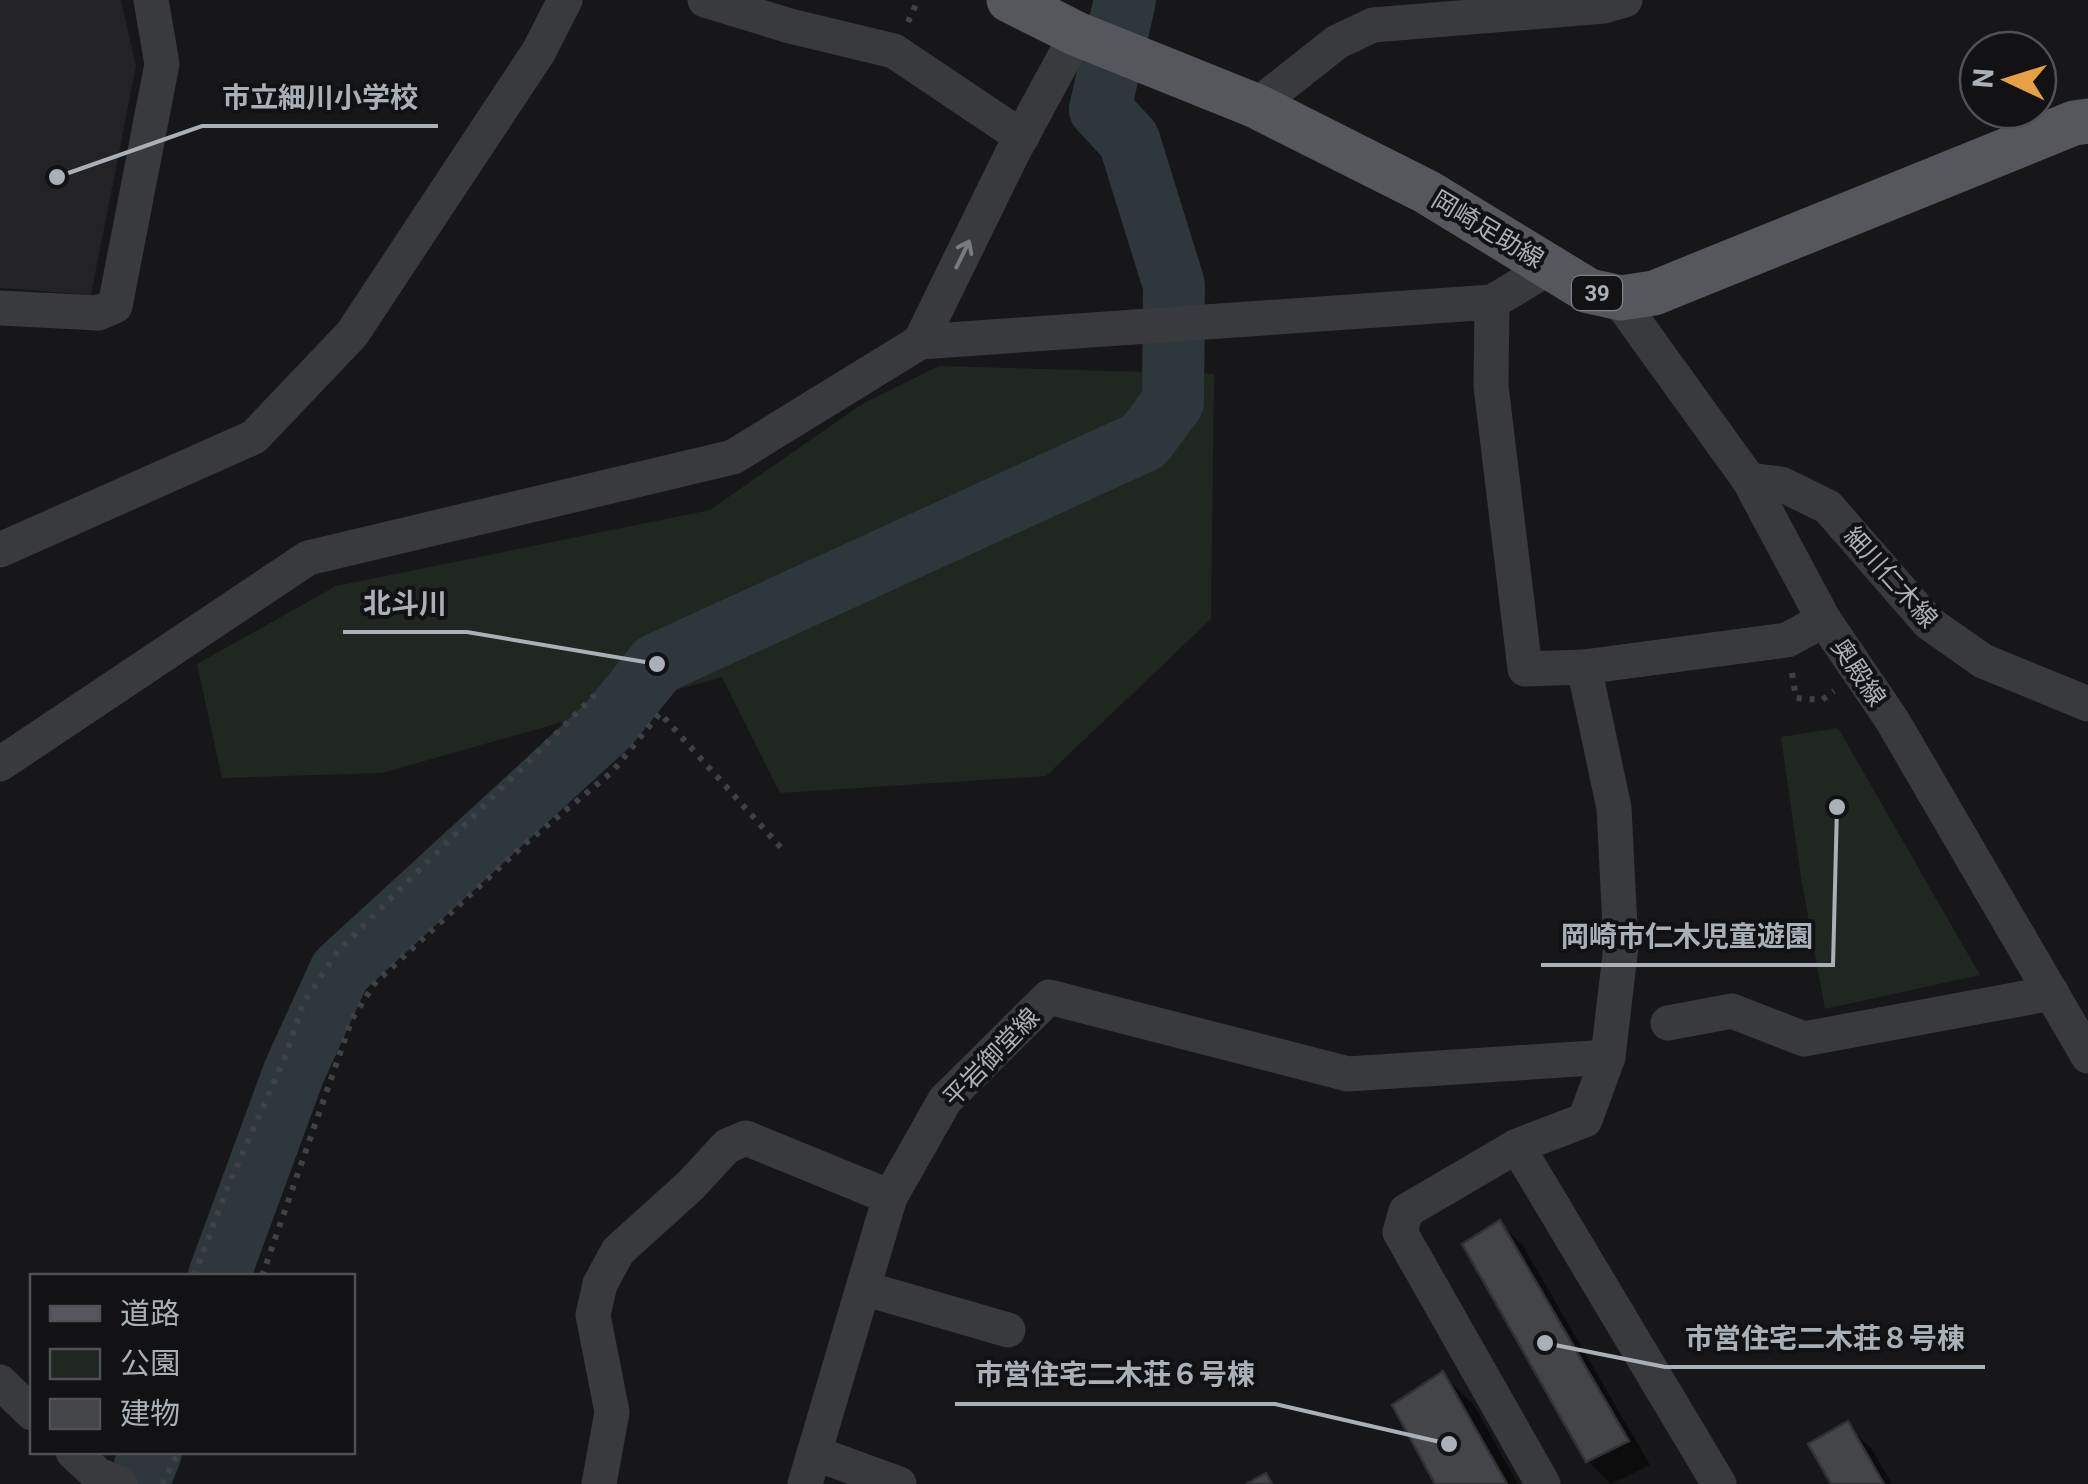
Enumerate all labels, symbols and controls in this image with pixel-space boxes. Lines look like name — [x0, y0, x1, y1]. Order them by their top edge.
north arrow — [1958, 30, 2058, 130]
text: N — [1966, 67, 2001, 89]
callout: 市立細川小学校 — [202, 68, 438, 126]
text: 市立細川小学校 — [222, 81, 418, 114]
street label: 岡崎足助線 — [1427, 185, 1549, 274]
one-way arrow — [954, 240, 973, 270]
road number: 39 — [1572, 276, 1622, 310]
street label: 細川仁木線 — [1838, 521, 1943, 633]
callout: 北斗川 — [343, 574, 467, 632]
text: 北斗川 — [363, 587, 447, 620]
street label: 奥殿線 — [1826, 633, 1892, 711]
callout: 岡崎市仁木児童遊園 — [1541, 907, 1833, 965]
text: 岡崎市仁木児童遊園 — [1561, 920, 1813, 953]
street label: 平岩御堂線 — [938, 1002, 1045, 1112]
legend — [30, 1274, 355, 1454]
text: 道路 — [120, 1296, 180, 1331]
callout: 市営住宅二木荘８号棟 — [1665, 1309, 1985, 1367]
text: 市営住宅二木荘８号棟 — [1685, 1322, 1965, 1355]
text: 公園 — [120, 1346, 180, 1381]
callout: 市営住宅二木荘６号棟 — [955, 1346, 1275, 1404]
text: 市営住宅二木荘６号棟 — [975, 1358, 1255, 1391]
text: 建物 — [120, 1396, 180, 1431]

